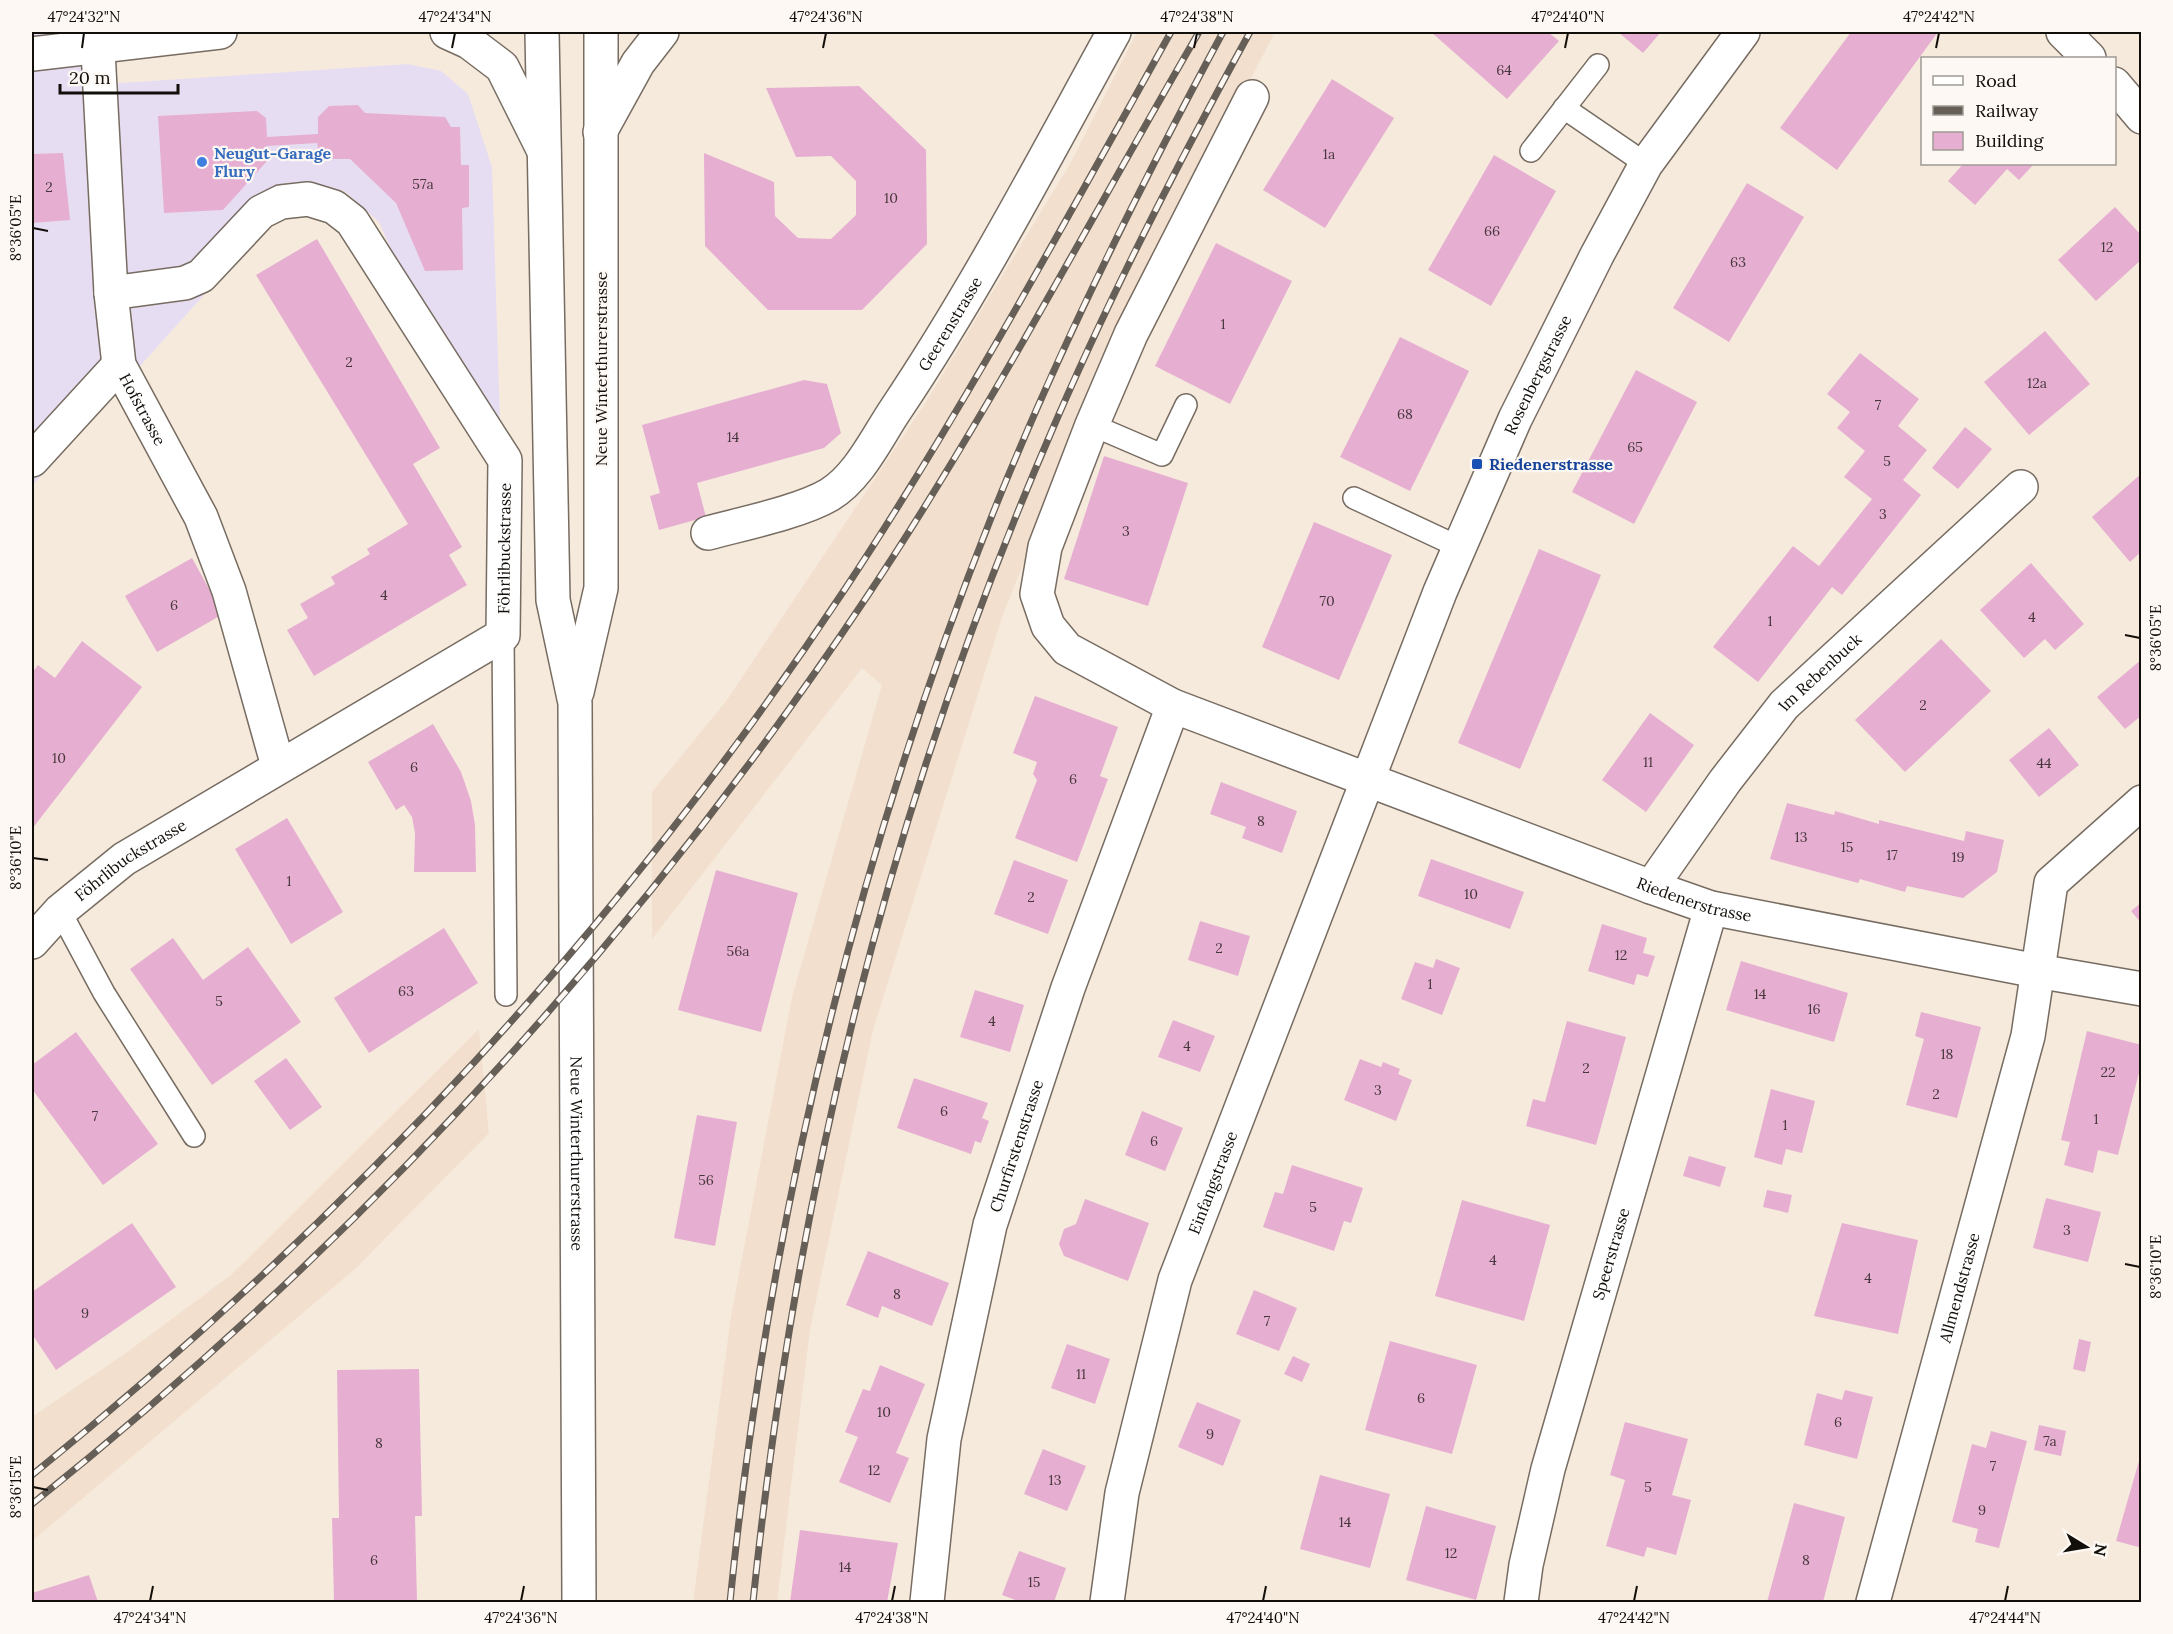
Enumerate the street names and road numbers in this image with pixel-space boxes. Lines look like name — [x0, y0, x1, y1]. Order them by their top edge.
street label: Neue Winterthurerstrasse — [591, 271, 611, 466]
street label: Geerenstrasse — [913, 273, 986, 375]
street label: Rosenbergstrasse — [1499, 311, 1576, 438]
street label: Hofstrasse — [115, 370, 171, 449]
street label: Föhrlibuckstrasse — [493, 482, 515, 614]
street label: Im Rebenbuck — [1773, 629, 1866, 715]
street label: Föhrlibuckstrasse — [70, 814, 190, 905]
street label: Riedenerstrasse — [1634, 873, 1754, 926]
street label: Neue Winterthurerstrasse — [567, 1056, 587, 1251]
street label: Churfirstenstrasse — [985, 1077, 1047, 1215]
street label: Einfangstrasse — [1184, 1128, 1242, 1237]
street label: Speerstrasse — [1588, 1205, 1633, 1302]
street label: Allmendstrasse — [1934, 1230, 1984, 1346]

